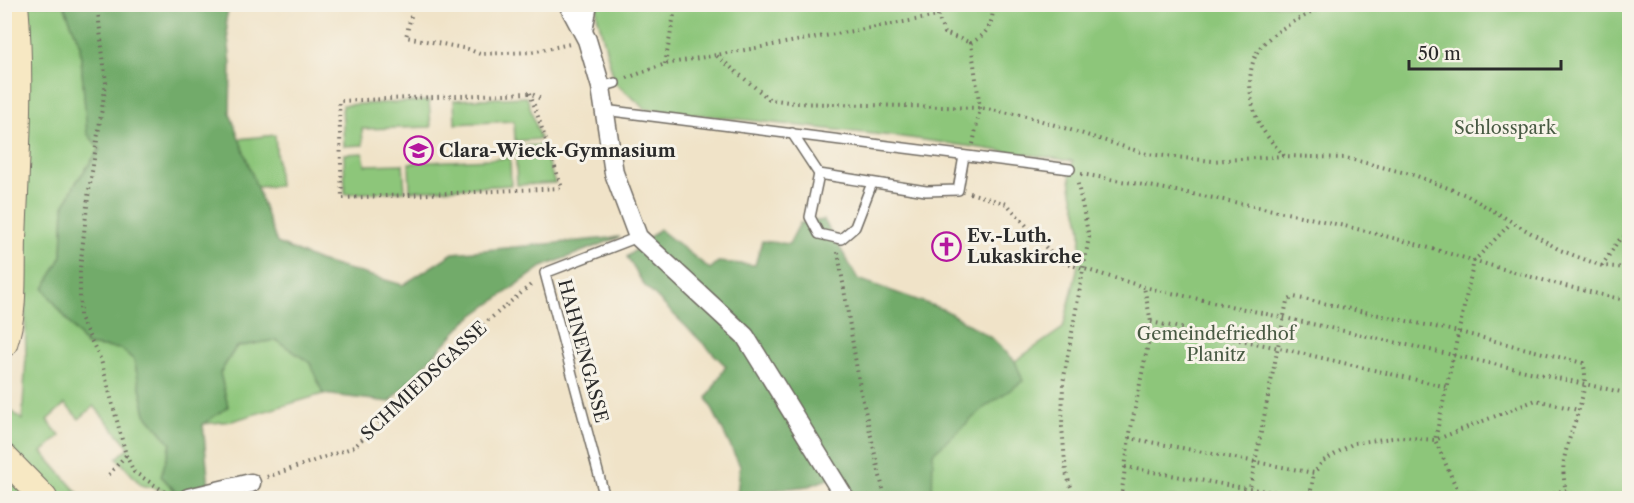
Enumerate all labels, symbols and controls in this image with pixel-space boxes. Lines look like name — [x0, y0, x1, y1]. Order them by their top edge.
scale bar — [1409, 33, 1560, 71]
text: 50 m — [1418, 43, 1461, 65]
park label: Schlosspark — [1454, 117, 1558, 139]
school or university icon: Clara-Wieck-Gymnasium — [402, 135, 434, 167]
place label: Clara-Wieck-Gymnasium — [439, 140, 676, 162]
place label: Ev.-Luth. Lukaskirche — [967, 225, 1082, 268]
church icon: Ev.-Luth. Lukaskirche — [930, 230, 962, 262]
street label: HAHNENGASSE — [553, 277, 613, 425]
street label: SCHMIEDSGASSE — [356, 317, 492, 445]
park label: Gemeindefriedhof Planitz — [1137, 323, 1298, 366]

